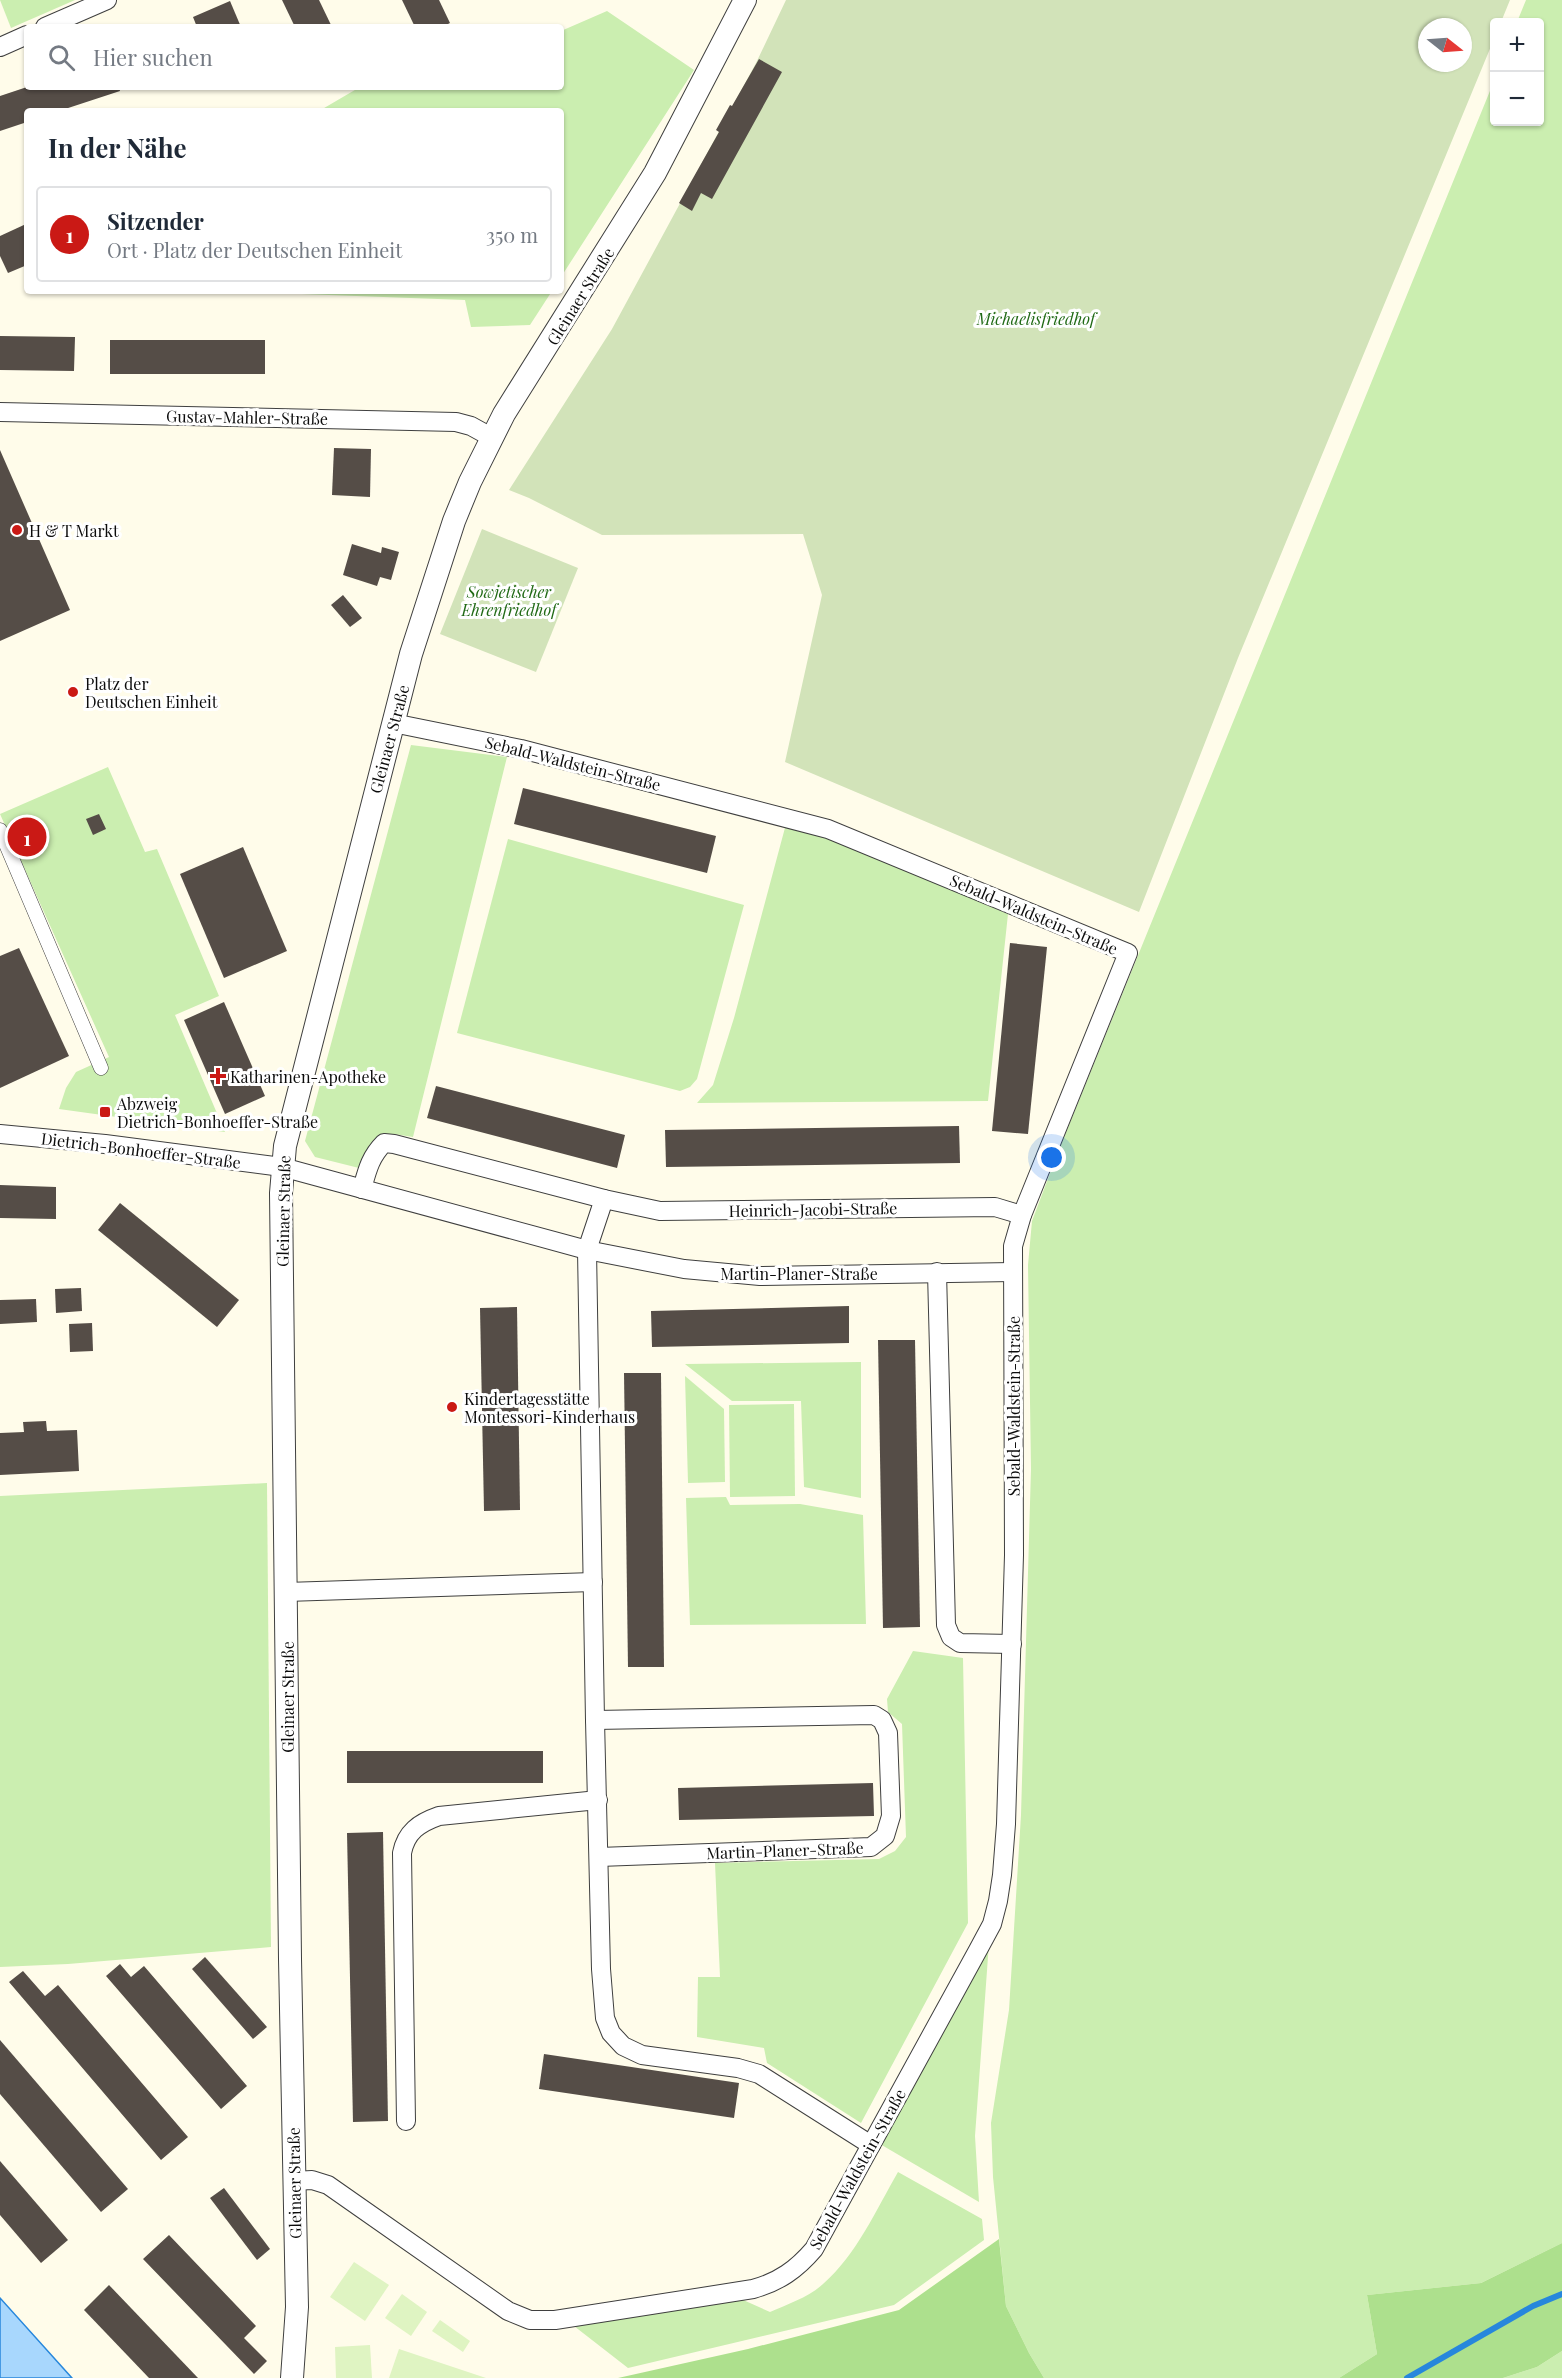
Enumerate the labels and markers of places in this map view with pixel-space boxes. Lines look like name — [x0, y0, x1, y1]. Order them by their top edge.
place label: H & T Markt — [29, 520, 119, 541]
marker: H & T Markt — [10, 523, 24, 537]
place label: Platz der Deutschen Einheit — [85, 673, 218, 712]
marker: Platz der Deutschen Einheit — [66, 685, 80, 699]
pin: 1 — [8, 814, 46, 860]
place label: Katharinen-Apotheke — [230, 1066, 386, 1087]
marker: Katharinen-Apotheke — [211, 1069, 225, 1083]
place label: Abzweig Dietrich-Bonhoeffer-Straße — [116, 1093, 318, 1132]
marker: Abzweig Dietrich-Bonhoeffer-Straße — [98, 1105, 112, 1119]
place label: Kindertagesstätte Montessori-Kinderhaus — [464, 1388, 635, 1427]
marker: Kindertagesstätte Montessori-Kinderhaus — [445, 1400, 459, 1414]

